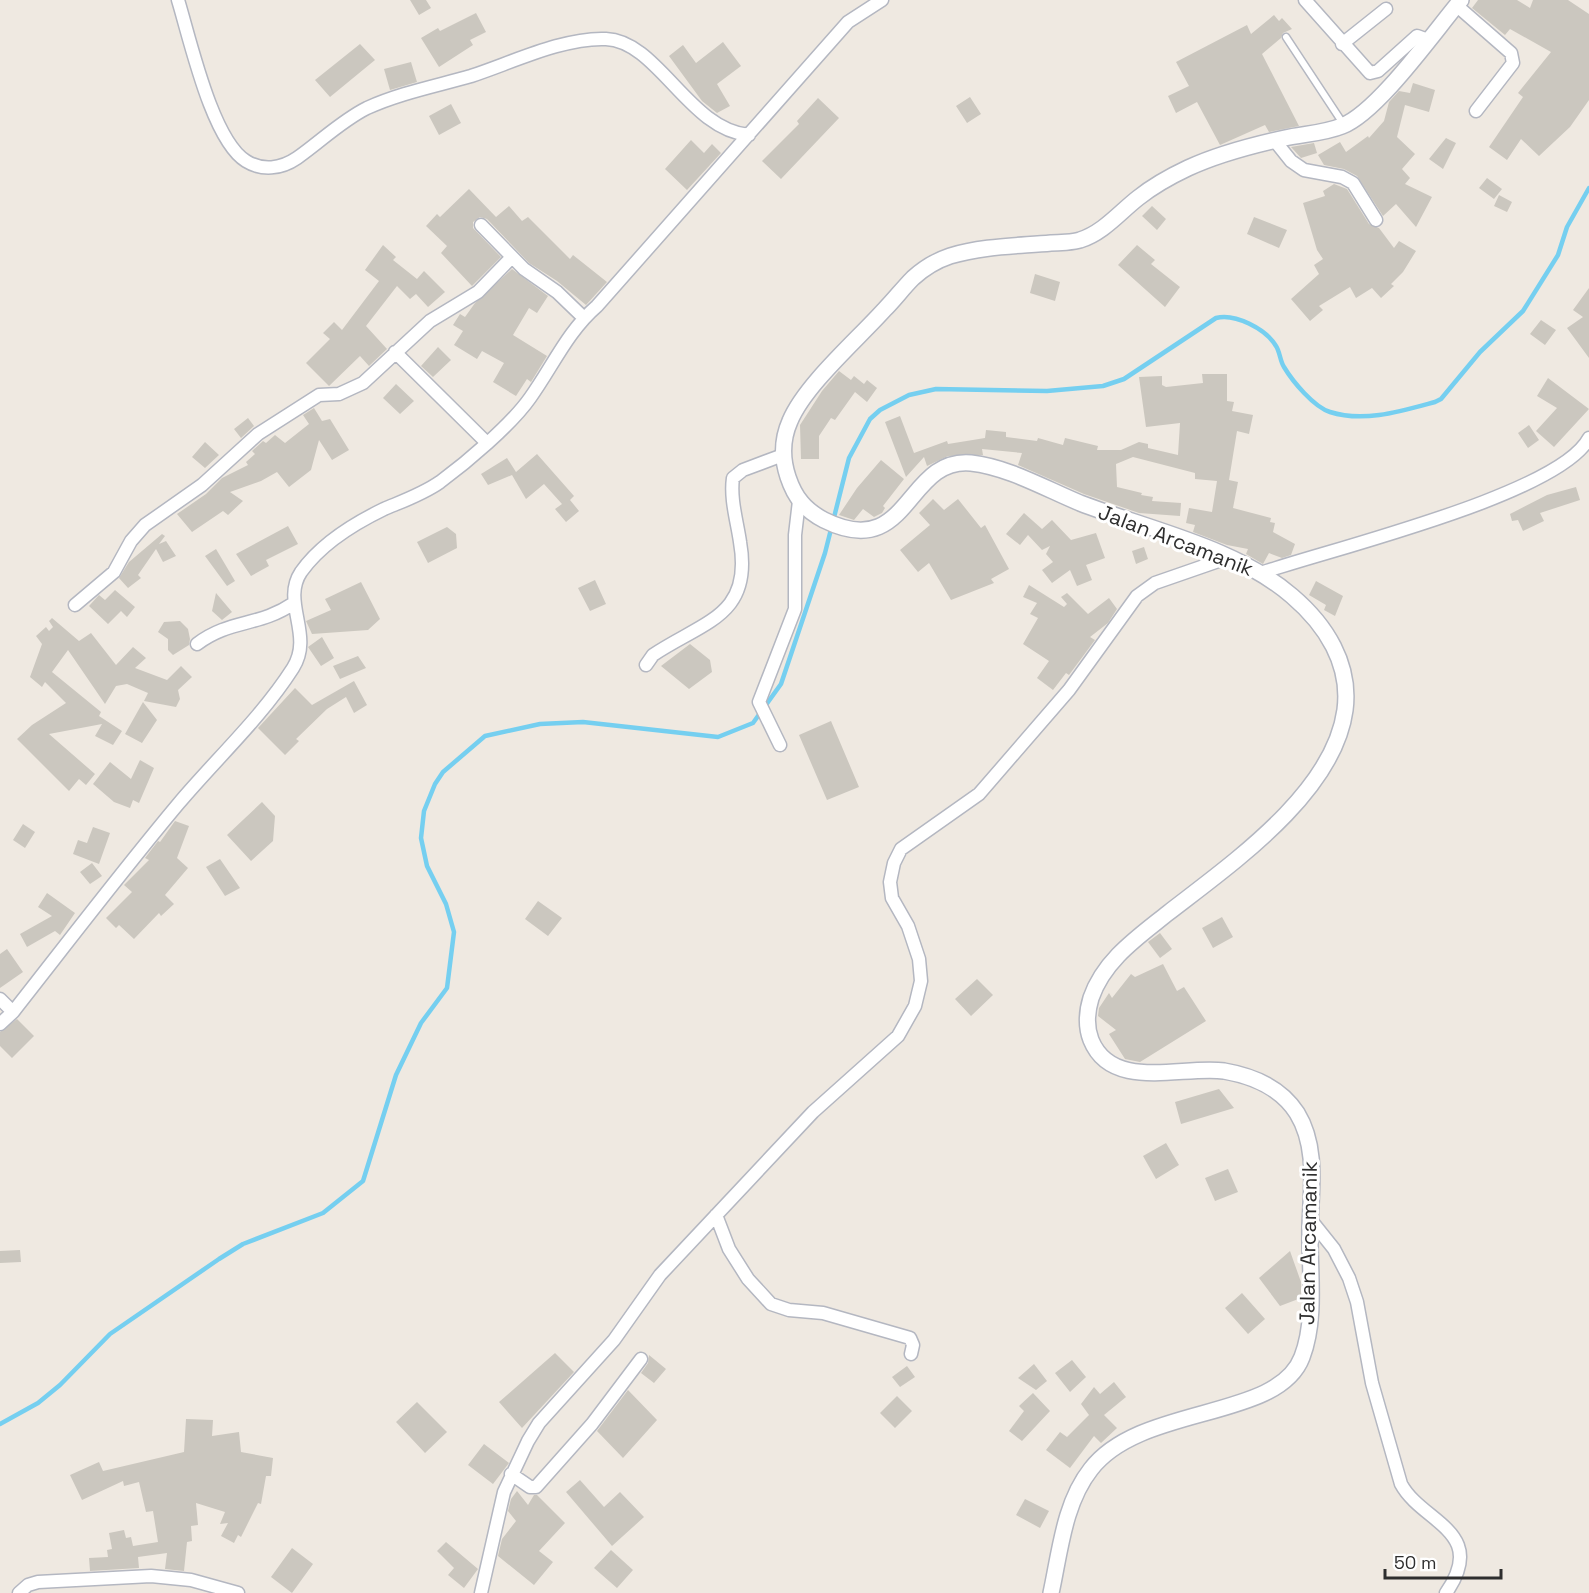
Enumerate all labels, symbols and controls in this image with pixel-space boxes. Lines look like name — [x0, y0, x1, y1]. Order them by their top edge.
street label: Jalan Arcamanik — [1095, 498, 1257, 582]
street label: Jalan Arcamanik — [1293, 1161, 1323, 1325]
scale bar — [1385, 1542, 1500, 1580]
text: 50 m — [1394, 1551, 1436, 1574]

